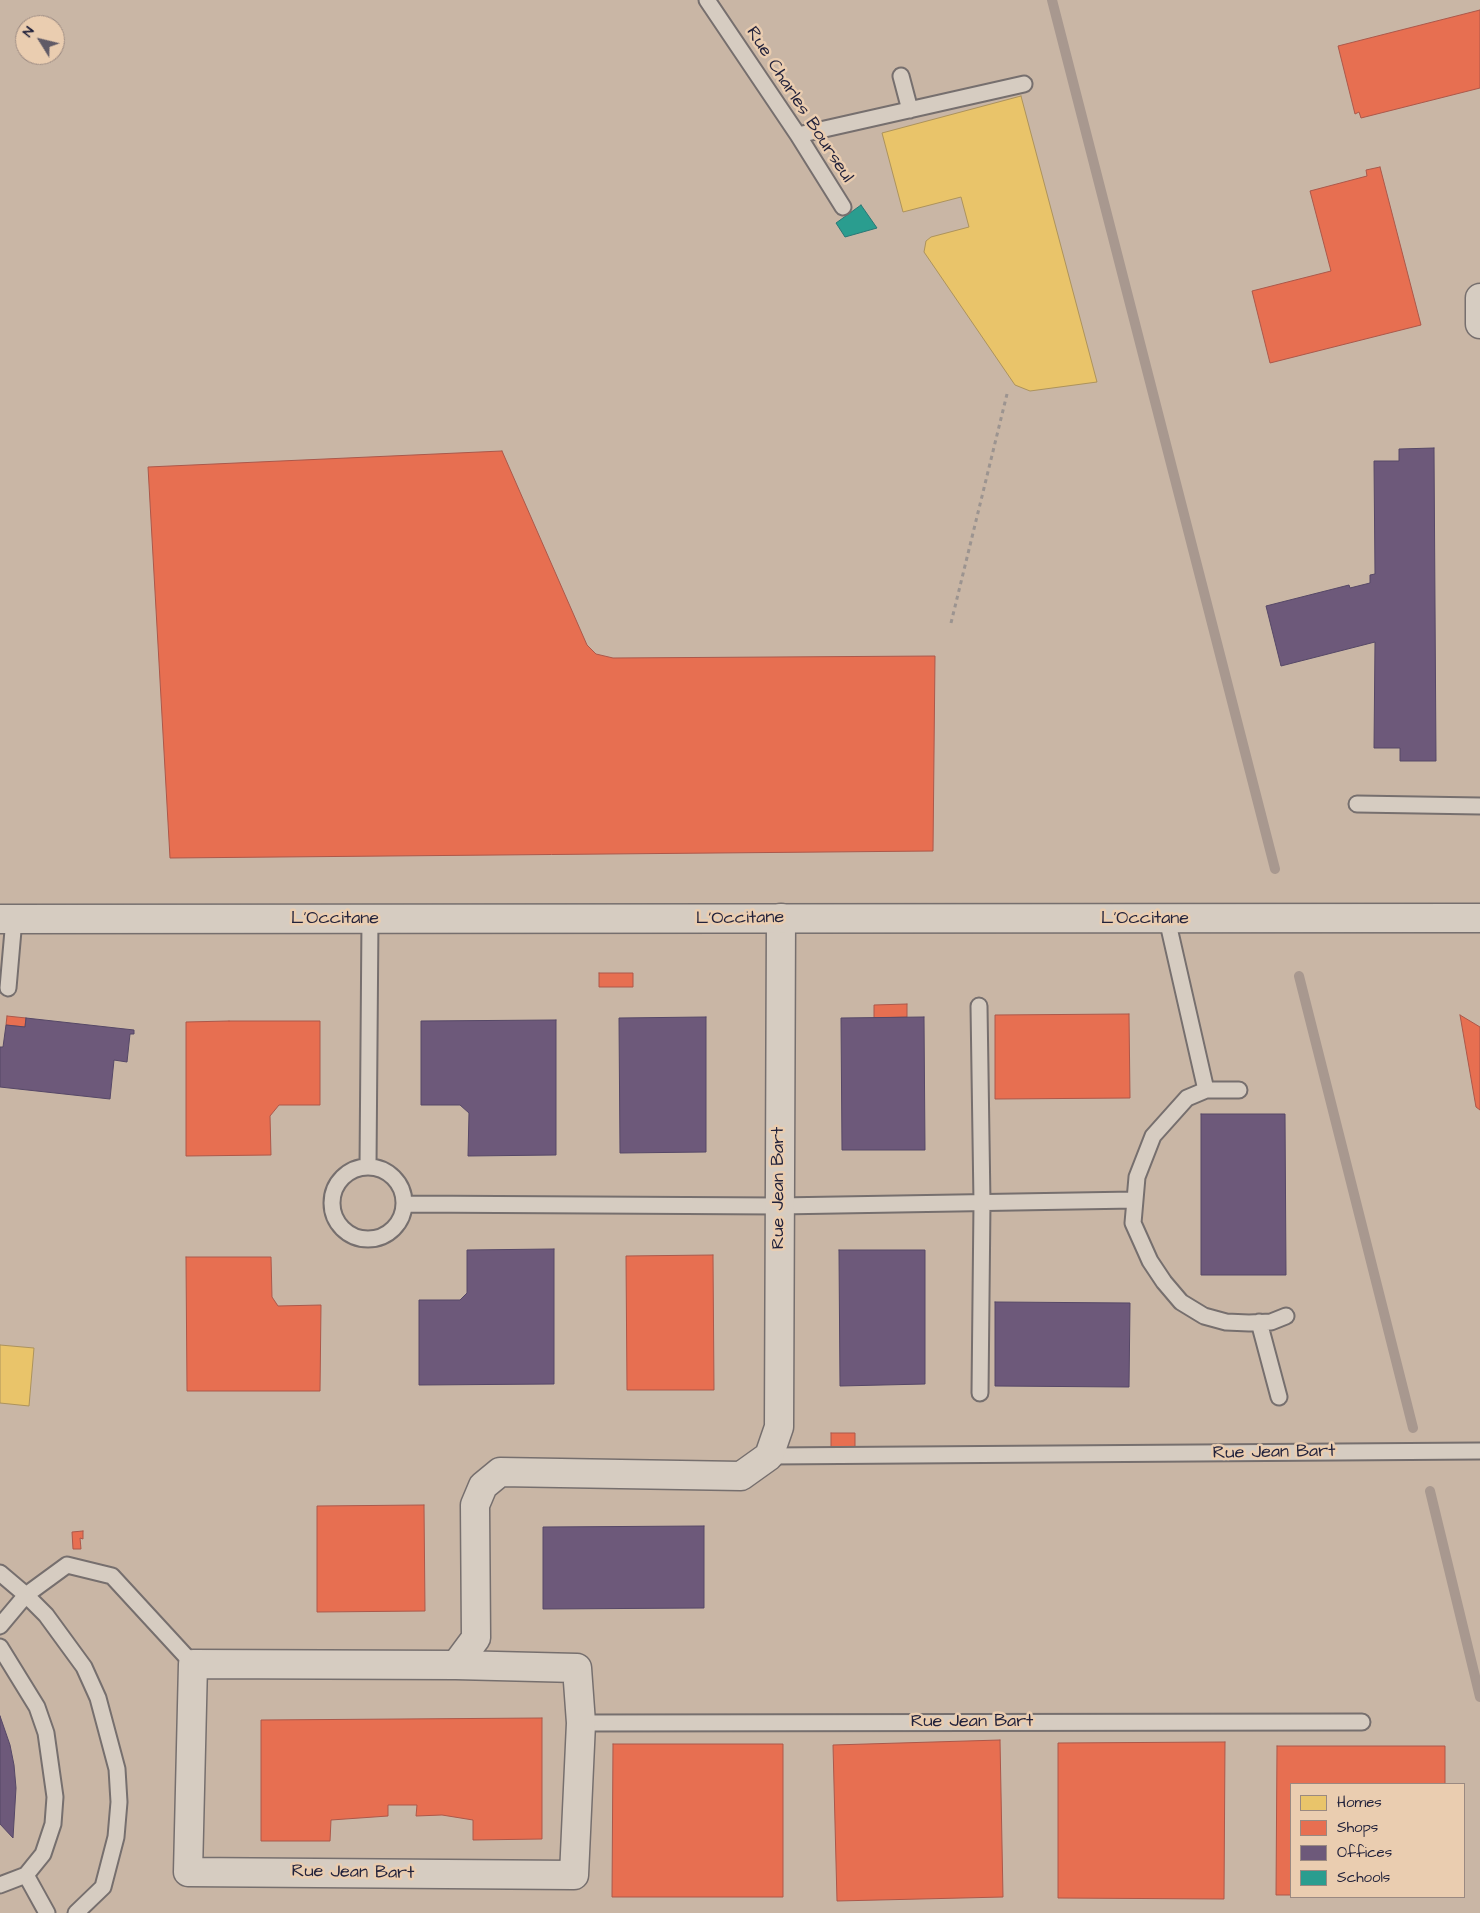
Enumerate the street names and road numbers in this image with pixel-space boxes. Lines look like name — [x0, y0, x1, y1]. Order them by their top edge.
street label: Rue Charles Bourseul — [741, 23, 857, 187]
street label: L'Occitane — [696, 907, 784, 931]
street label: L'Occitane — [291, 908, 379, 930]
street label: L'Occitane — [1101, 908, 1189, 930]
street label: Rue Jean Bart — [768, 1127, 790, 1249]
street label: Rue Jean Bart — [1212, 1441, 1336, 1465]
street label: Rue Jean Bart — [911, 1711, 1033, 1733]
street label: Rue Jean Bart — [291, 1861, 415, 1885]

